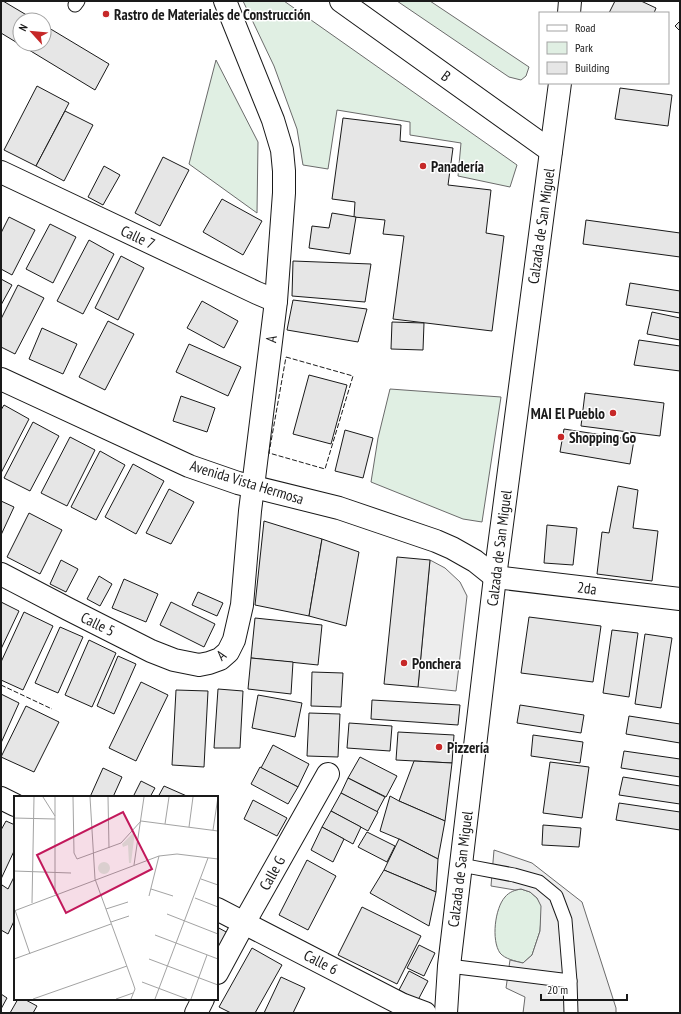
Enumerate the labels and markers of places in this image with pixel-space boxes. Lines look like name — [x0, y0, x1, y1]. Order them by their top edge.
place label: Rastro de Materiales de Construcción — [114, 5, 311, 24]
marker: Rastro de Materiales de Construcción — [101, 9, 111, 19]
place label: Panadería — [431, 157, 484, 176]
marker: Panadería — [418, 161, 428, 171]
place label: MAI El Pueblo — [531, 404, 605, 423]
marker: MAI El Pueblo — [608, 408, 618, 418]
place label: Shopping Go — [569, 428, 637, 447]
marker: Shopping Go — [556, 432, 566, 442]
place label: Ponchera — [412, 654, 461, 673]
marker: Ponchera — [399, 658, 409, 668]
place label: Pizzería — [447, 738, 489, 757]
marker: Pizzería — [434, 742, 444, 752]

